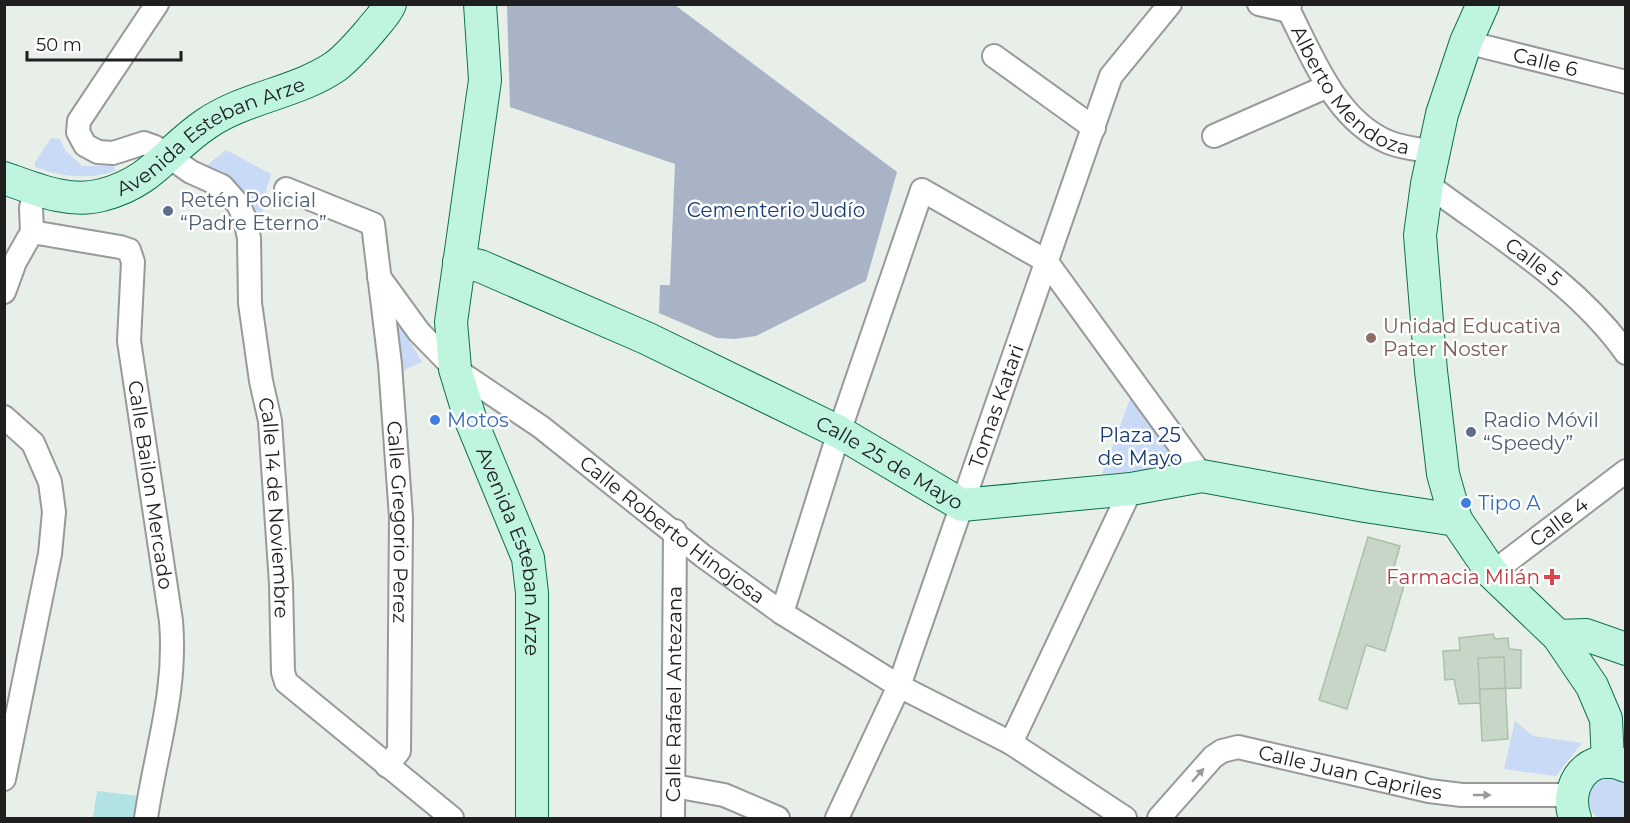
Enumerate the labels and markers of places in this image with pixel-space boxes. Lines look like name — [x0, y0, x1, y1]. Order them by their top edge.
place label: Retén Policial “Padre Eterno” — [180, 188, 327, 235]
marker: Retén Policial “Padre Eterno” — [161, 204, 175, 218]
place label: Unidad Educativa Pater Noster — [1383, 314, 1561, 361]
marker: Unidad Educativa Pater Noster — [1364, 331, 1378, 345]
place label: Motos — [447, 408, 509, 432]
place label: Radio Móvil “Speedy” — [1483, 408, 1599, 455]
marker: Motos — [428, 413, 442, 427]
marker: Radio Móvil “Speedy” — [1464, 425, 1478, 439]
place label: Tipo A — [1478, 491, 1541, 515]
marker: Tipo A — [1459, 496, 1473, 510]
place label: Farmacia Milán — [1386, 565, 1540, 589]
marker: Farmacia Milán — [1545, 570, 1559, 584]

